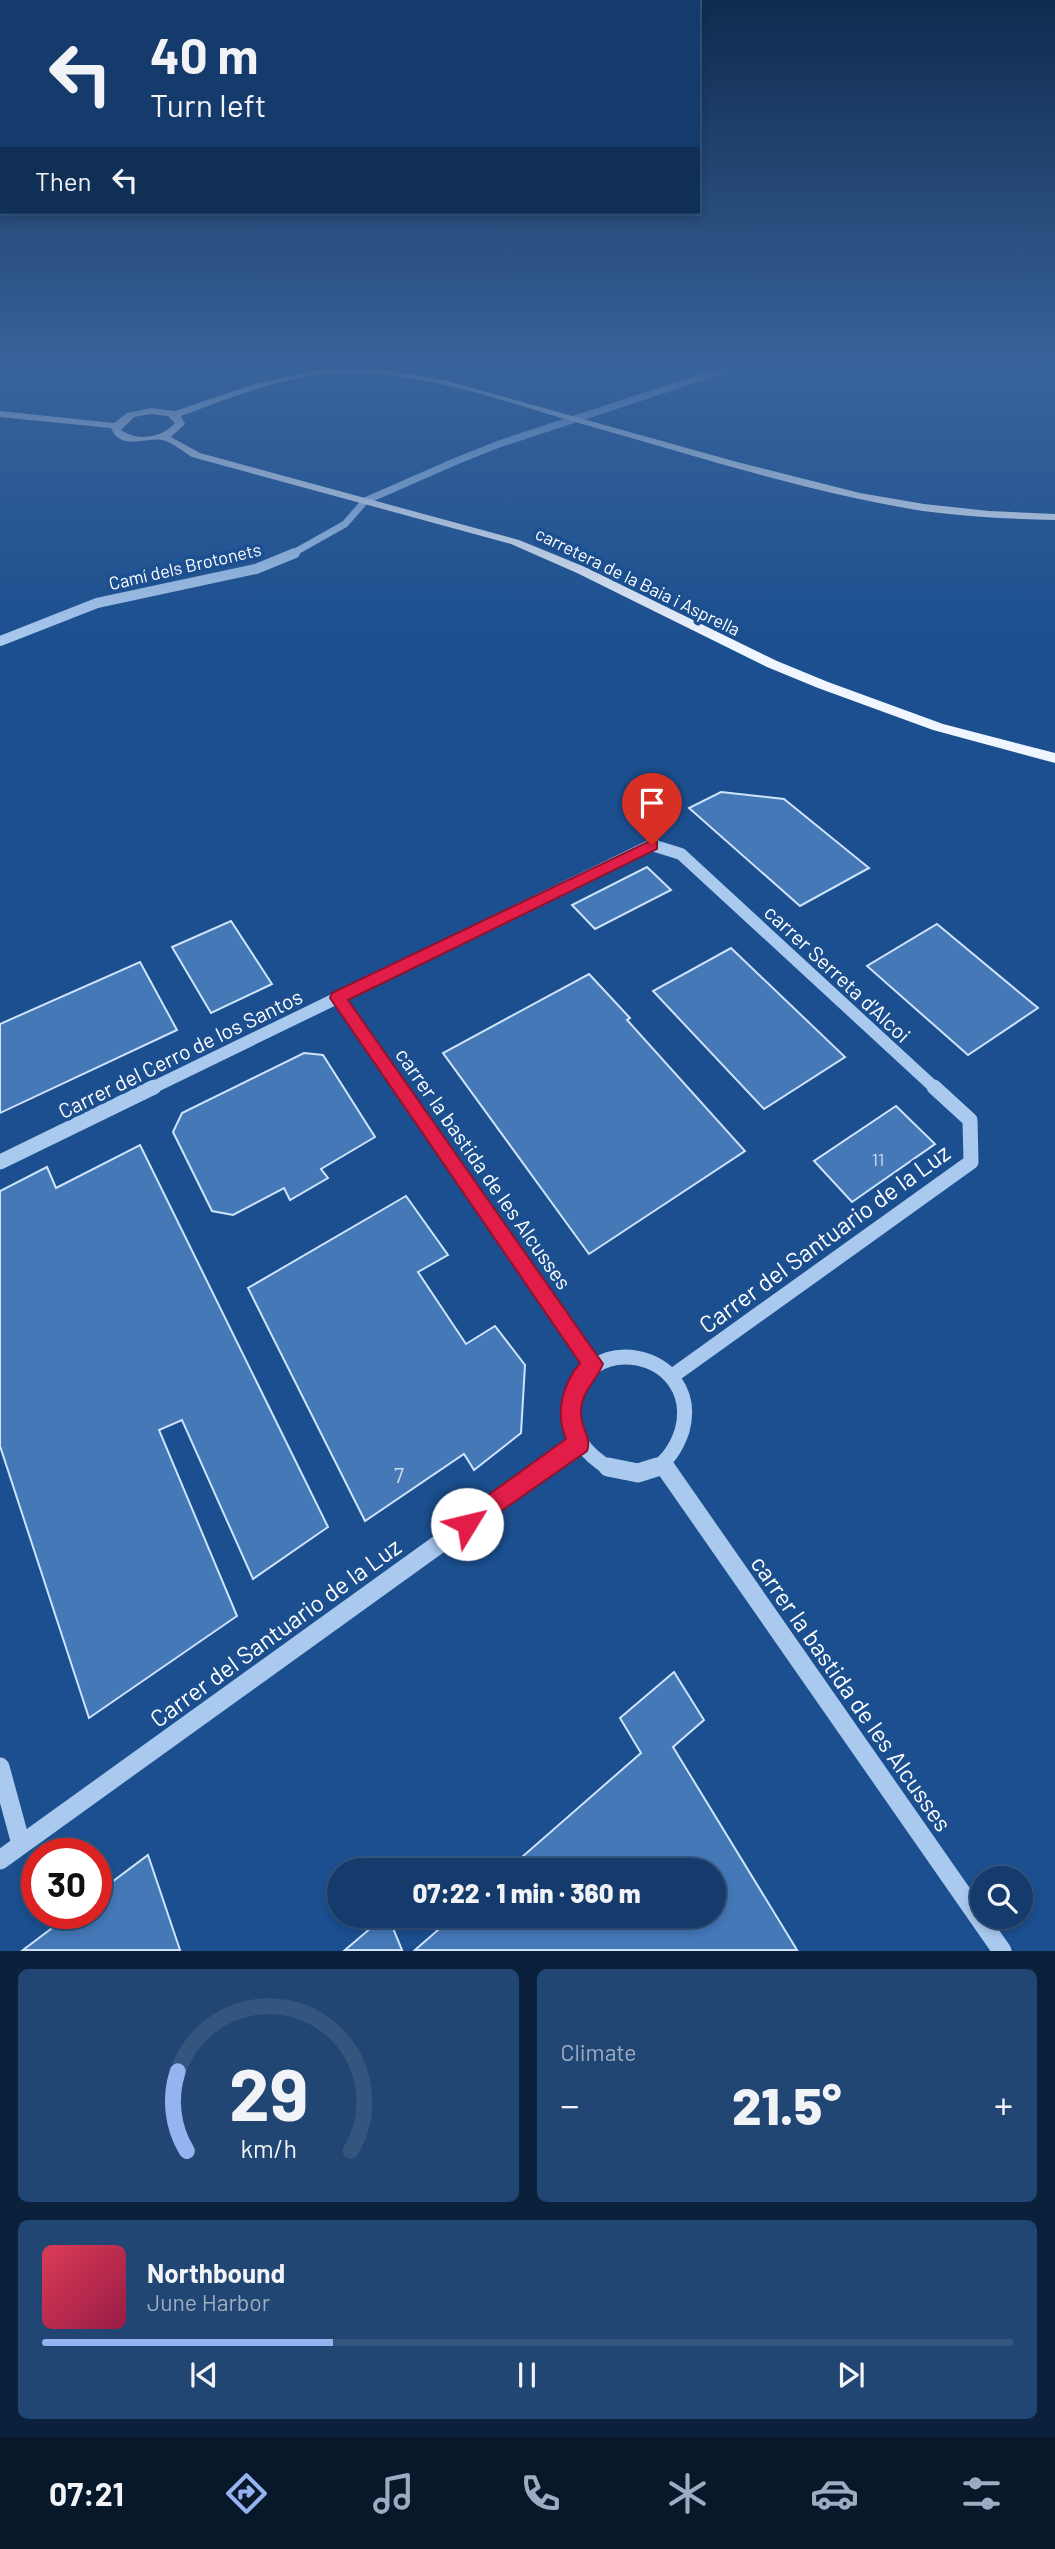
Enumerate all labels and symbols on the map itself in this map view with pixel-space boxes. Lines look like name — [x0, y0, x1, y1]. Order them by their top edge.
street label: carretera de la Baia i Asprella — [532, 522, 744, 640]
street label: Camí dels Brotonets — [107, 538, 263, 594]
pin — [622, 773, 682, 845]
street label: carrer Serreta d'Alcoi — [760, 899, 916, 1047]
street label: Carrer del Cerro de los Santos — [54, 983, 306, 1123]
street label: carrer la bastida de les Alcusses — [391, 1042, 577, 1294]
street label: Carrer del Santuario de la Luz — [693, 1137, 955, 1339]
house number: 11 — [872, 1148, 884, 1170]
house number: 7 — [394, 1462, 404, 1487]
position arrow — [430, 1487, 504, 1561]
street label: Carrer del Santuario de la Luz — [144, 1531, 406, 1733]
street label: carrer la bastida de les Alcusses — [745, 1549, 959, 1837]
speed limit sign: 30 — [21, 1838, 112, 1929]

